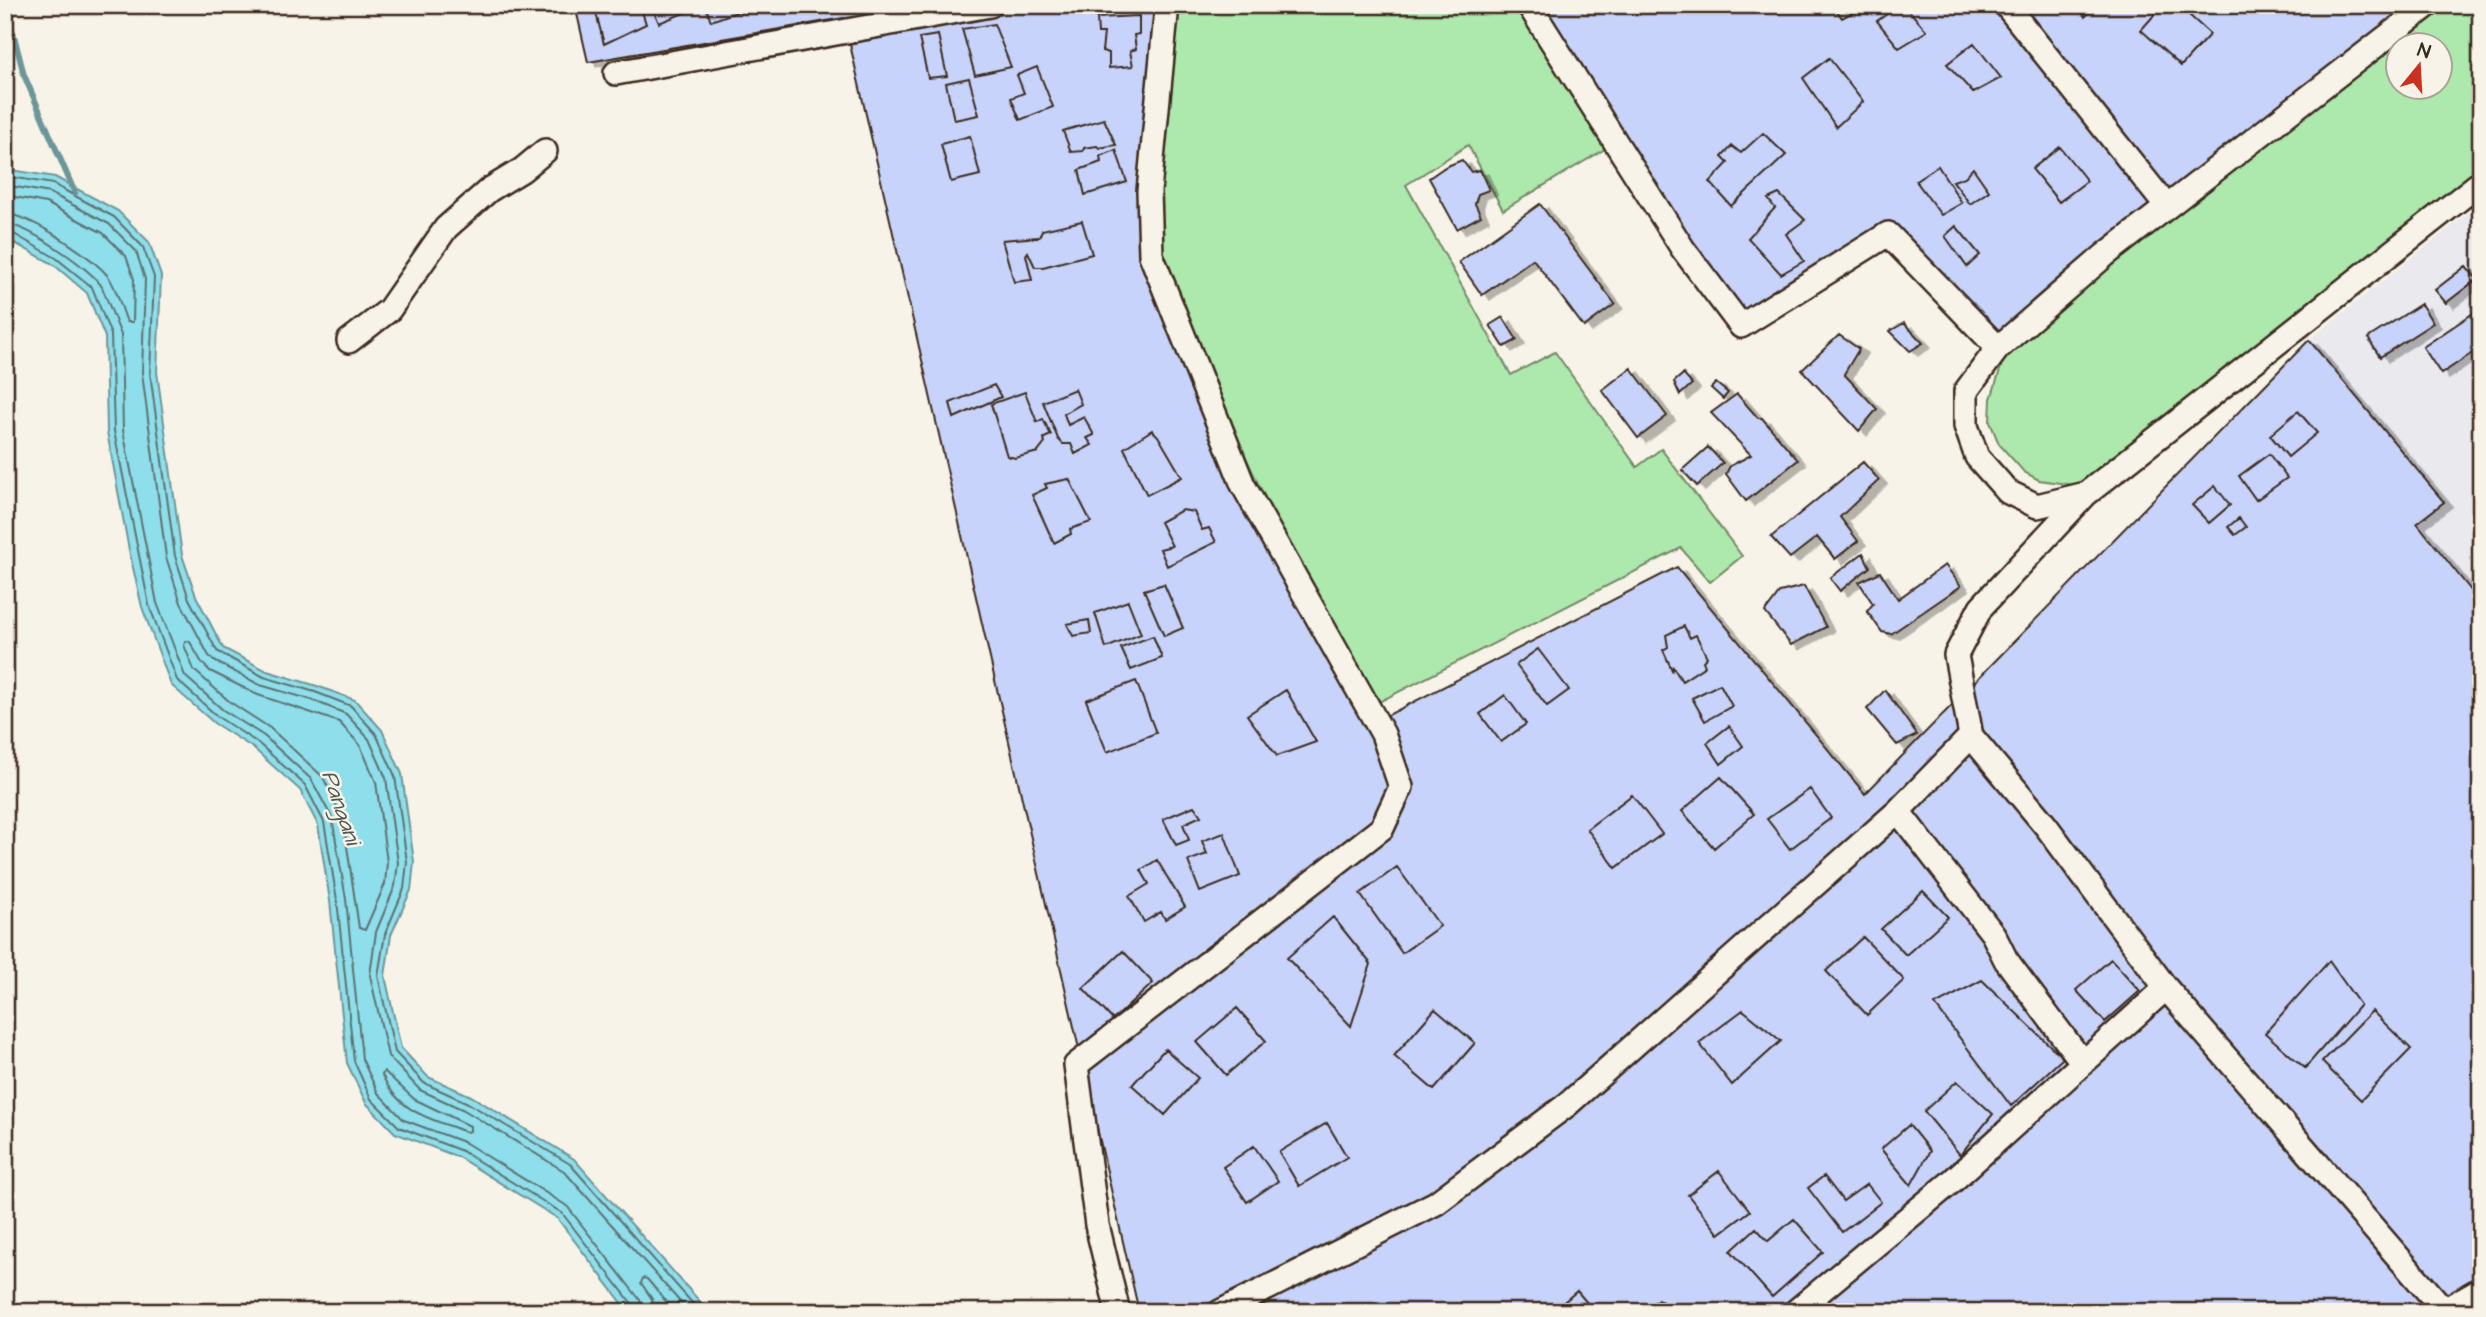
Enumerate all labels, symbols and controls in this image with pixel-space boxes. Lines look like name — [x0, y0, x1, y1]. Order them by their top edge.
north arrow — [2384, 32, 2454, 102]
text: N — [2414, 37, 2434, 66]
water label: Pangani — [313, 766, 369, 851]

